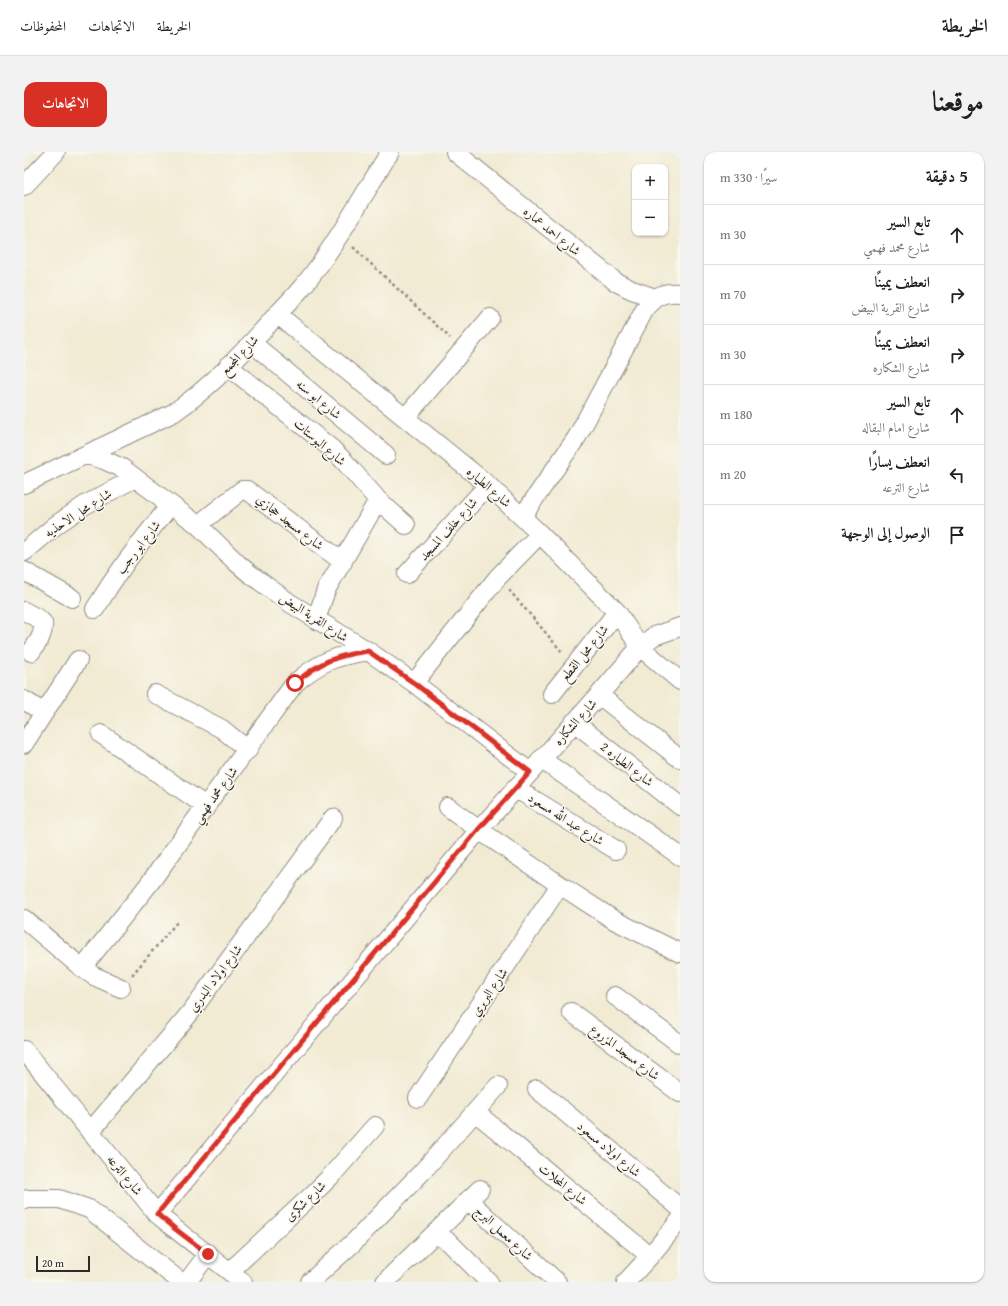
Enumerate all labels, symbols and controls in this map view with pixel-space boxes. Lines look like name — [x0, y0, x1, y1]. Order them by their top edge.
text: الخريطة — [942, 11, 988, 39]
text: المحفوظات — [20, 16, 66, 36]
text: الاتجاهات — [88, 16, 135, 36]
text: الخريطة — [157, 16, 191, 36]
text: موقعنا — [932, 80, 984, 121]
button: الاتجاهات — [24, 82, 107, 127]
text: 5 دقيقة — [926, 163, 968, 188]
map controls — [632, 164, 668, 236]
button: + — [632, 164, 668, 200]
text: سيرًا · 330 m — [720, 168, 778, 187]
button: − — [632, 200, 668, 236]
street label: شارع احمد عماره — [518, 202, 585, 262]
text: تابع السير — [888, 211, 930, 232]
icon: ahead — [946, 224, 968, 246]
text: 30 m — [720, 225, 746, 244]
text: شارع محمد فهمي — [864, 238, 930, 257]
text: انعطف يمينًا — [874, 271, 930, 292]
icon: right — [946, 284, 968, 306]
text: 70 m — [720, 285, 746, 304]
text: شارع القرية البيض — [851, 298, 930, 317]
street label: شارع المجمع — [215, 331, 265, 381]
text: انعطف يمينًا — [874, 331, 930, 352]
icon: right — [946, 344, 968, 366]
text: 30 m — [720, 345, 746, 364]
text: شارع الشكاره — [873, 358, 930, 377]
street label: شارع ابو سنه — [291, 375, 346, 425]
text: تابع السير — [888, 391, 930, 412]
icon: ahead — [946, 404, 968, 426]
text: 180 m — [720, 405, 752, 424]
street label: شارع البوستات — [288, 414, 350, 472]
text: شارع امام البقاله — [862, 418, 930, 437]
text: انعطف يسارًا — [868, 451, 930, 472]
street label: شارع الطياره — [461, 462, 516, 513]
icon: left — [946, 464, 968, 486]
text: 20 m — [720, 465, 746, 484]
text: شارع الترعه — [882, 478, 930, 497]
street label: شارع محل الاحذيه — [40, 484, 117, 544]
street label: شارع مسجد حجازي — [251, 490, 328, 556]
street label: شارع خلف المسجد — [414, 493, 483, 566]
street label: شارع ابو رجب — [111, 516, 167, 579]
text: الوصول إلى الوجهة — [841, 522, 930, 543]
icon: arrive — [946, 524, 968, 546]
street label: شارع القرية البيض — [275, 588, 352, 648]
street label: شارع محل القطع — [555, 621, 615, 687]
route start — [286, 674, 304, 692]
street label: شارع الشكاره — [549, 694, 603, 751]
street label: شارع الطياره 2 — [595, 737, 658, 792]
street label: شارع محمد فهمي — [188, 763, 245, 829]
street label: شارع عبد الله مسعود — [523, 787, 608, 852]
street label: شارع اولاد البدري — [183, 940, 248, 1017]
street label: شارع البربري — [466, 964, 514, 1021]
street label: شارع مسجد المزروع — [585, 1019, 664, 1086]
street label: شارع اولاد مسعود — [572, 1117, 645, 1183]
street label: شارع الترعه — [101, 1150, 147, 1201]
street label: شارع المحلات — [533, 1159, 591, 1211]
street label: شارع شكرى — [280, 1176, 331, 1227]
street label: شارع معمل البرج — [469, 1201, 537, 1266]
route end — [199, 1245, 217, 1263]
scale bar — [36, 1254, 90, 1273]
text: 20 m — [42, 1255, 64, 1271]

